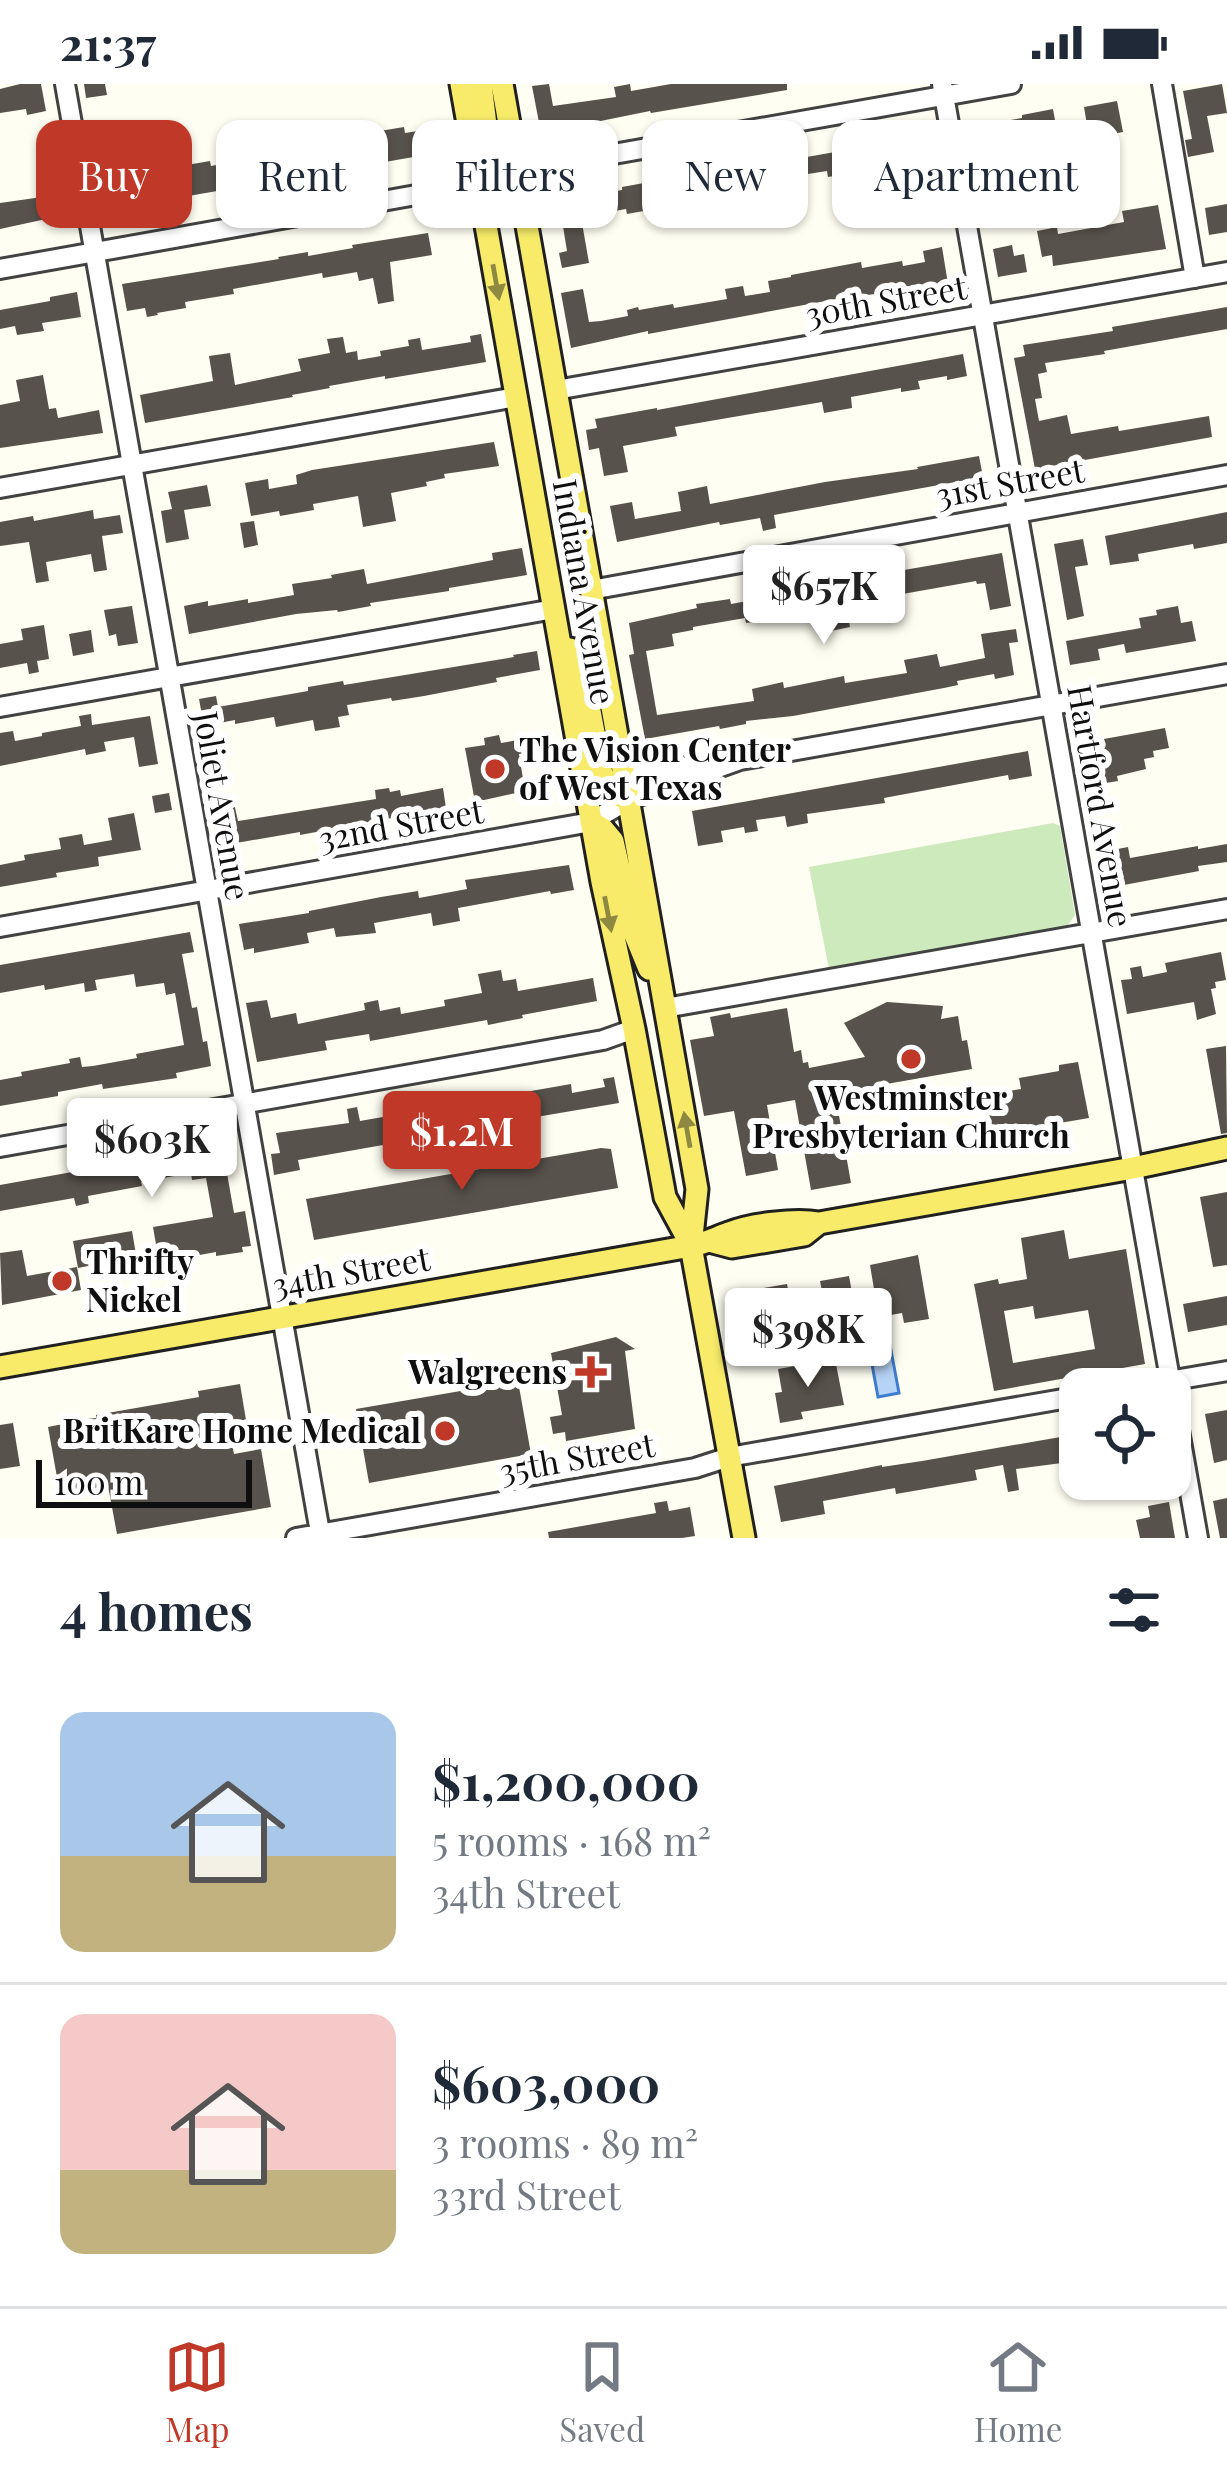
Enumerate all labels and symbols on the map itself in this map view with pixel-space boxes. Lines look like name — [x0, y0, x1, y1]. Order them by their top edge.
street label: 30th Street — [802, 263, 971, 335]
one-way arrow — [486, 264, 505, 301]
street label: 31st Street — [932, 446, 1089, 516]
street label: Indiana Avenue — [545, 476, 627, 708]
pin: $657K — [740, 545, 908, 647]
street label: Hartford Avenue — [1059, 681, 1145, 930]
street label: Joliet Avenue — [186, 707, 262, 903]
place label: The Vision Center of West Texas — [519, 726, 792, 808]
marker: The Vision Center of West Texas — [482, 756, 508, 782]
street label: 32nd Street — [315, 787, 488, 859]
one-way arrow — [599, 896, 618, 933]
marker: Westminster Presbyterian Church — [898, 1046, 924, 1072]
place label: Westminster Presbyterian Church — [752, 1074, 1070, 1156]
pin: $1.2M — [378, 1091, 546, 1193]
pin: $603K — [68, 1098, 236, 1200]
one-way arrow — [677, 1111, 695, 1149]
street label: 34th Street — [268, 1234, 434, 1306]
place label: Thrifty Nickel — [86, 1238, 194, 1320]
marker: Thrifty Nickel — [49, 1268, 75, 1294]
pin: $398K — [724, 1288, 892, 1390]
place label: Walgreens — [407, 1348, 567, 1392]
marker: Walgreens — [578, 1359, 604, 1385]
place label: BritKare Home Medical — [63, 1407, 421, 1451]
marker: BritKare Home Medical — [432, 1418, 458, 1444]
street label: 35th Street — [496, 1421, 659, 1491]
scale bar — [36, 1454, 252, 1507]

